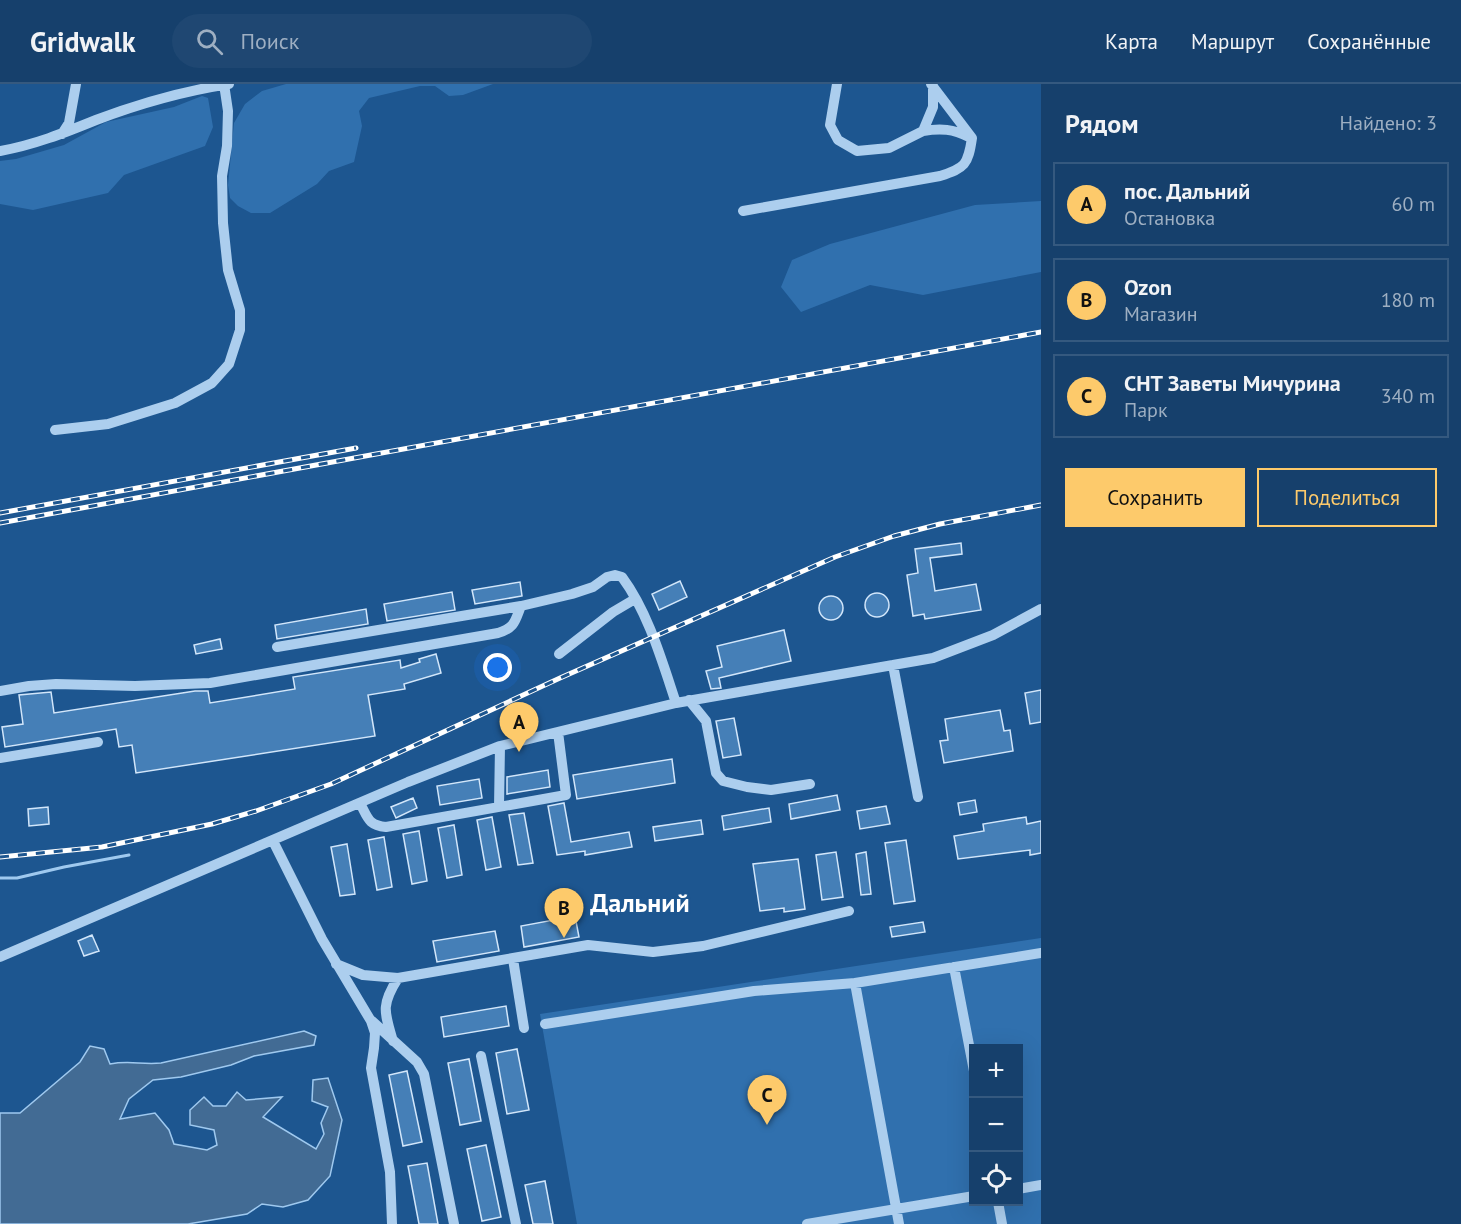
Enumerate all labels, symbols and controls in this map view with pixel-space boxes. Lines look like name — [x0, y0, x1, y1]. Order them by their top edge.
search box — [172, 14, 592, 68]
text: Gridwalk — [30, 23, 136, 60]
icon: search — [193, 25, 226, 58]
text: Поиск — [241, 27, 299, 55]
text: Карта — [1105, 28, 1158, 55]
text: Маршрут — [1191, 28, 1274, 55]
text: Сохранённые — [1307, 28, 1431, 55]
text: Рядом — [1065, 107, 1139, 140]
text: Найдено: 3 — [1340, 110, 1437, 136]
text: пос. Дальний — [1124, 177, 1250, 205]
text: A — [1080, 191, 1093, 217]
text: 60 m — [1392, 191, 1435, 217]
text: Остановка — [1124, 205, 1215, 231]
text: Ozon — [1124, 273, 1172, 301]
text: B — [1081, 287, 1092, 313]
text: 180 m — [1381, 287, 1435, 313]
text: Магазин — [1124, 301, 1198, 327]
text: СНТ Заветы Мичурина — [1124, 369, 1341, 397]
text: C — [1081, 383, 1092, 409]
text: 340 m — [1381, 383, 1435, 409]
text: Парк — [1124, 397, 1167, 423]
button: Сохранить — [1065, 468, 1245, 527]
button: Поделиться — [1257, 468, 1437, 527]
your location — [483, 653, 512, 682]
pin: A — [500, 702, 538, 752]
district label: Дальний — [590, 886, 690, 919]
pin: B — [544, 888, 584, 938]
map controls — [969, 1044, 1023, 1206]
button: + — [969, 1044, 1023, 1098]
pin: C — [748, 1076, 786, 1125]
button: − — [969, 1098, 1023, 1152]
button: locate — [969, 1152, 1023, 1206]

